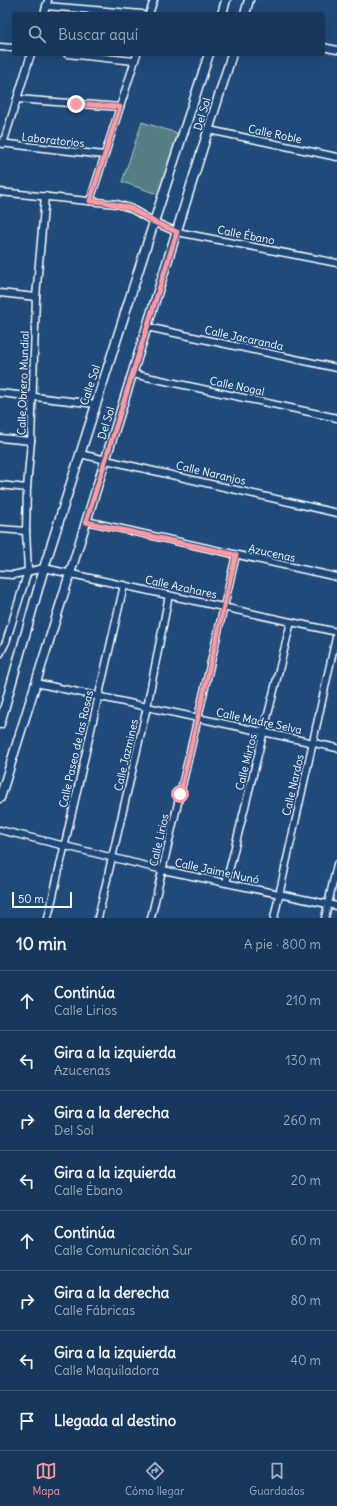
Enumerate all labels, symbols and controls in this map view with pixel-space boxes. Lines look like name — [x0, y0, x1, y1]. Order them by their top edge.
search box — [12, 12, 325, 56]
icon: search — [26, 23, 48, 45]
text: Buscar aquí — [58, 25, 138, 44]
route end — [67, 95, 85, 113]
street label: Del Sol — [190, 96, 214, 132]
street label: Calle Roble — [247, 121, 303, 147]
street label: Laboratorios — [21, 130, 85, 150]
street label: Calle Ébano — [216, 222, 276, 247]
street label: Calle Jacaranda — [203, 323, 285, 353]
street label: Calle Obrero Mundial — [14, 331, 32, 435]
street label: Calle Sol — [77, 363, 103, 407]
street label: Calle Nogal — [208, 373, 266, 399]
street label: Del Sol — [94, 405, 118, 441]
street label: Calle Naranjos — [175, 458, 247, 488]
street label: Azucenas — [247, 541, 297, 565]
street label: Calle Azahares — [144, 573, 218, 601]
street label: Calle Paseo de las Rosas — [56, 689, 96, 809]
street label: Calle Madre Selva — [215, 705, 303, 737]
street label: Calle Jazmines — [111, 718, 141, 792]
street label: Calle Mirtos — [232, 732, 260, 792]
street label: Calle Nardos — [279, 753, 307, 817]
route start — [171, 785, 189, 803]
street label: Calle Lirios — [146, 812, 172, 868]
street label: Calle Jaime Nunó — [174, 855, 260, 887]
scale bar — [12, 890, 72, 909]
text: 50 m — [18, 892, 44, 906]
text: 10 min — [16, 933, 67, 955]
text: A pie · 800 m — [244, 936, 321, 953]
text: Continúa — [54, 983, 115, 1002]
icon: ahead — [16, 990, 38, 1012]
text: 210 m — [286, 992, 321, 1009]
text: Calle Lirios — [54, 1002, 117, 1019]
text: Gira a la izquierda — [54, 1043, 176, 1062]
icon: left — [16, 1050, 38, 1072]
text: 130 m — [285, 1052, 321, 1069]
text: Azucenas — [54, 1062, 110, 1079]
text: Gira a la derecha — [54, 1103, 169, 1122]
icon: right — [16, 1110, 38, 1132]
text: 260 m — [283, 1112, 321, 1129]
text: Del Sol — [54, 1122, 94, 1139]
text: Gira a la izquierda — [54, 1163, 176, 1182]
icon: left — [16, 1170, 38, 1192]
text: 20 m — [291, 1172, 321, 1189]
text: Calle Ébano — [54, 1182, 123, 1199]
text: Continúa — [54, 1223, 115, 1242]
icon: ahead — [16, 1230, 38, 1252]
text: 60 m — [290, 1232, 321, 1249]
text: Calle Comunicación Sur — [54, 1242, 192, 1259]
text: Gira a la derecha — [54, 1283, 169, 1302]
icon: right — [16, 1290, 38, 1312]
text: 80 m — [290, 1292, 321, 1309]
text: Calle Fábricas — [54, 1302, 135, 1319]
text: Gira a la izquierda — [54, 1343, 176, 1362]
icon: left — [16, 1350, 38, 1372]
text: 40 m — [290, 1352, 321, 1369]
text: Calle Maquiladora — [54, 1362, 159, 1379]
icon: arrive — [16, 1410, 38, 1432]
text: Llegada al destino — [54, 1411, 176, 1430]
tab: Mapa — [32, 1460, 60, 1498]
tab: Cómo llegar — [125, 1460, 184, 1498]
tab: Guardados — [249, 1460, 305, 1498]

